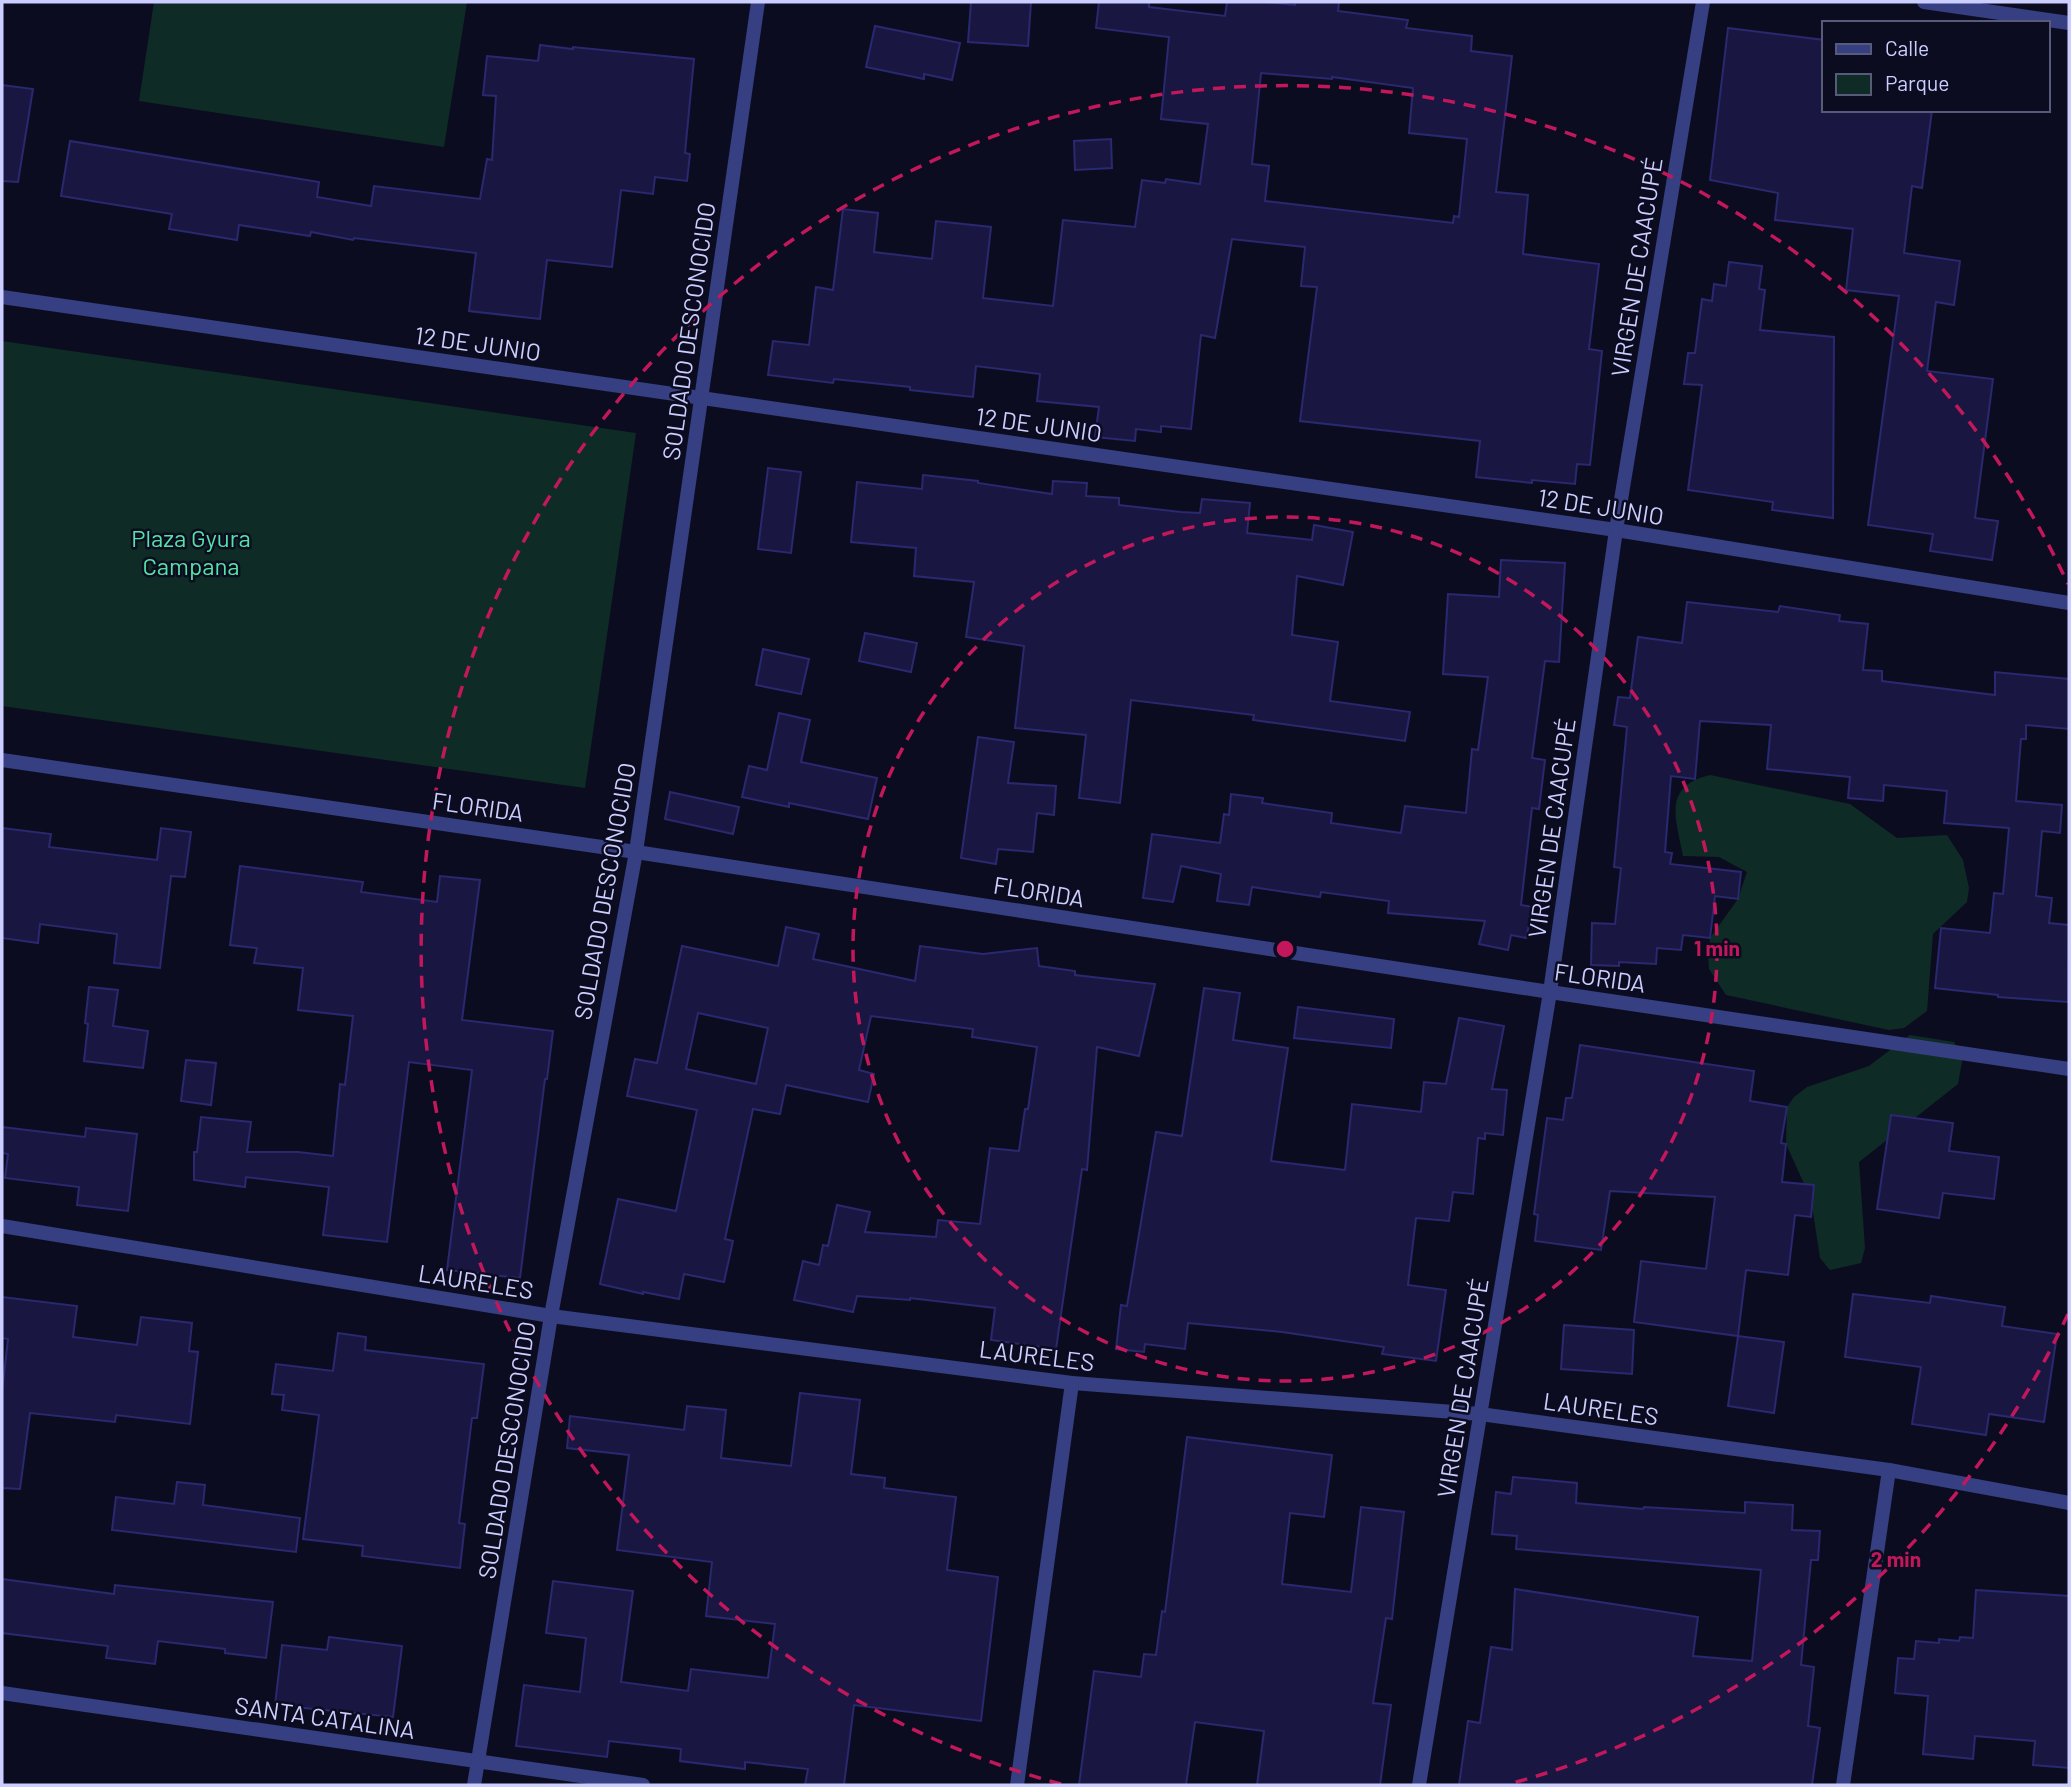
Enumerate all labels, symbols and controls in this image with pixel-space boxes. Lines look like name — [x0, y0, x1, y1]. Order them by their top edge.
legend — [1822, 21, 2050, 112]
text: Calle — [1885, 35, 1929, 60]
text: Parque — [1885, 70, 1950, 95]
street label: VIRGEN DE CAACUPÉ — [1604, 155, 1668, 379]
street label: SOLDADO DESCONOCIDO — [656, 200, 720, 462]
street label: 12 DE JUNIO — [413, 320, 543, 366]
street label: 12 DE JUNIO — [974, 401, 1104, 447]
street label: 12 DE JUNIO — [1536, 482, 1666, 530]
park label: Plaza Gyura Campana — [131, 523, 251, 580]
street label: VIRGEN DE CAACUPÉ — [1521, 716, 1581, 940]
street label: SOLDADO DESCONOCIDO — [567, 760, 641, 1022]
street label: FLORIDA — [430, 785, 526, 827]
street label: FLORIDA — [991, 869, 1087, 913]
text: 1 min — [1694, 935, 1740, 960]
centre of rings — [1273, 937, 1297, 961]
street label: FLORIDA — [1552, 956, 1648, 998]
street label: LAURELES — [416, 1258, 536, 1304]
street label: VIRGEN DE CAACUPÉ — [1430, 1276, 1494, 1500]
street label: SOLDADO DESCONOCIDO — [471, 1319, 541, 1581]
street label: LAURELES — [978, 1334, 1096, 1376]
street label: LAURELES — [1542, 1386, 1660, 1430]
text: 2 min — [1871, 1546, 1921, 1571]
street label: SANTA CATALINA — [233, 1690, 417, 1744]

